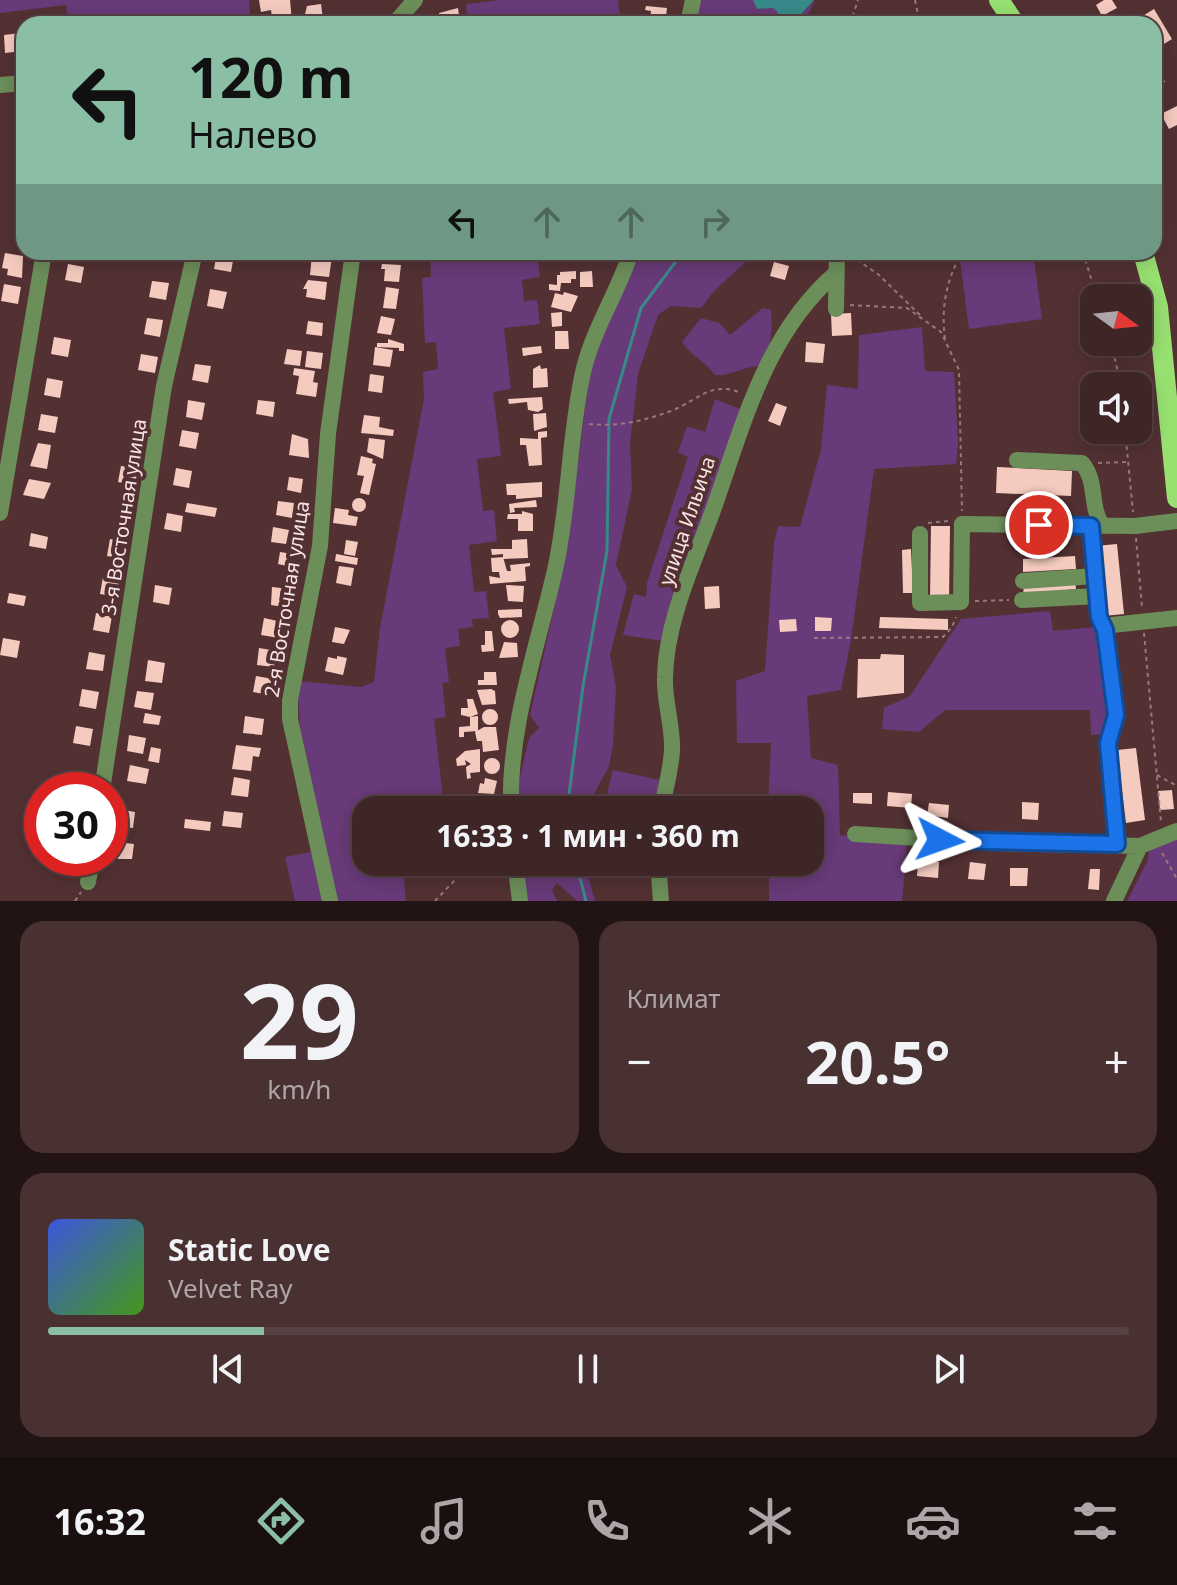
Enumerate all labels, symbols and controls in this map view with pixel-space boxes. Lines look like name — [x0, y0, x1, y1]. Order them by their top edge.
text: 120 m — [188, 38, 353, 114]
icon: left — [56, 48, 160, 152]
text: Налево — [188, 110, 317, 159]
icon: left — [441, 200, 485, 244]
icon: ahead — [525, 200, 569, 244]
icon: ahead — [609, 200, 653, 244]
icon: right — [693, 200, 737, 244]
north arrow — [1080, 284, 1152, 356]
map controls — [1080, 284, 1152, 444]
button: sound — [1080, 372, 1152, 444]
street label: 3-я Восточная улица — [95, 417, 152, 617]
street label: улица Ильича — [652, 453, 721, 589]
pin — [1005, 491, 1073, 559]
street label: 2-я Восточная улица — [258, 499, 315, 699]
icon: arrive — [1017, 503, 1061, 547]
speed limit sign: 30 — [24, 772, 128, 876]
position arrow — [898, 798, 982, 882]
text: 16:33 · 1 мин · 360 m — [436, 815, 740, 856]
text: 29 — [240, 948, 359, 1089]
text: Климат — [627, 980, 720, 1016]
text: 20.5° — [805, 1020, 950, 1102]
text: − — [627, 1031, 652, 1091]
text: + — [1104, 1031, 1129, 1091]
text: km/h — [267, 1071, 331, 1107]
text: Static Love — [168, 1229, 331, 1270]
text: Velvet Ray — [168, 1270, 293, 1306]
icon: previous — [206, 1347, 250, 1391]
icon: pause — [566, 1347, 610, 1391]
icon: next — [927, 1347, 971, 1391]
icon: directions — [253, 1493, 309, 1549]
icon: music — [416, 1493, 472, 1549]
icon: phone — [579, 1493, 635, 1549]
icon: climate — [742, 1493, 798, 1549]
icon: car — [905, 1493, 961, 1549]
icon: filters — [1067, 1493, 1123, 1549]
text: 16:32 — [53, 1497, 146, 1546]

